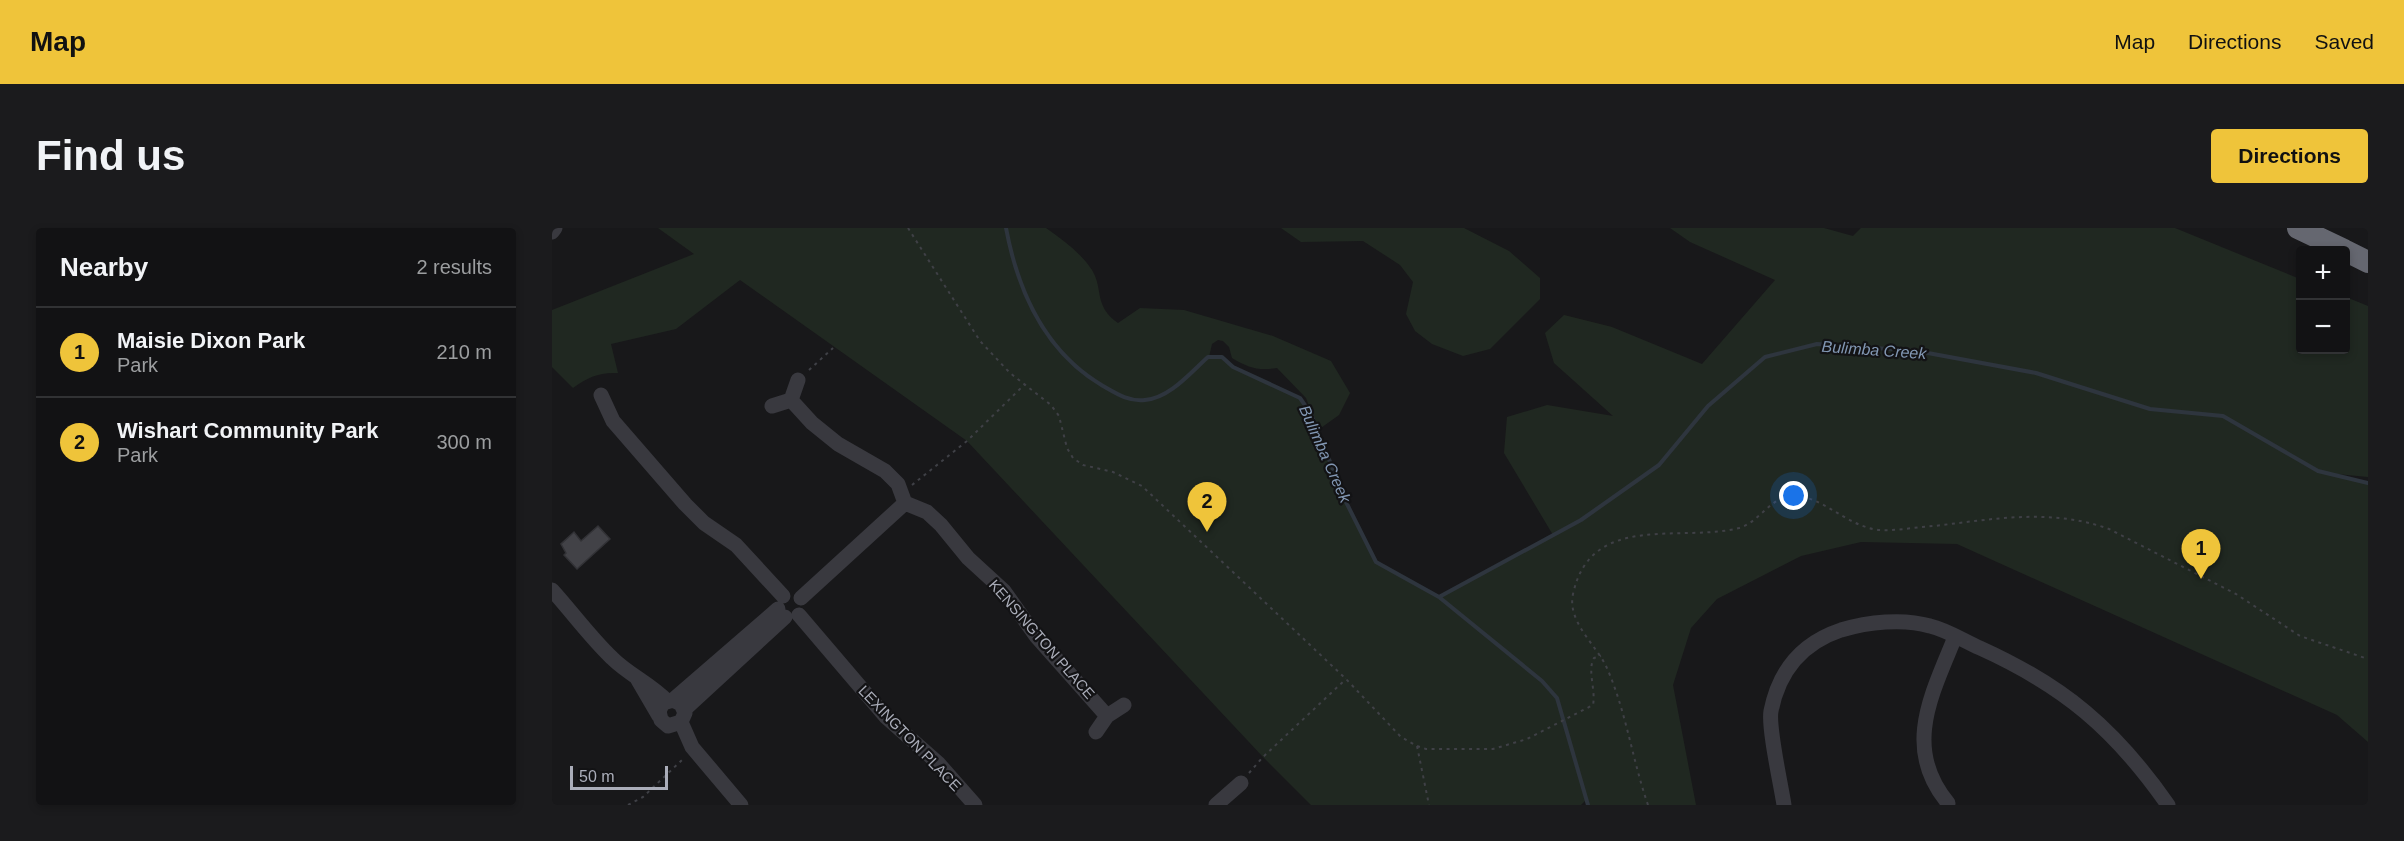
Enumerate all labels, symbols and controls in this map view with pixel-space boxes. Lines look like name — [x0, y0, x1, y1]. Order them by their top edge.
text: Map — [30, 26, 86, 57]
text: Map — [2114, 30, 2155, 53]
text: Directions — [2188, 30, 2281, 53]
text: Saved — [2314, 30, 2374, 53]
button: Directions — [2211, 129, 2368, 183]
text: Find us — [36, 132, 185, 179]
map controls — [2296, 246, 2350, 354]
button: + — [2296, 246, 2350, 300]
text: Nearby — [60, 252, 148, 282]
text: 2 results — [416, 256, 492, 278]
button: − — [2296, 300, 2350, 354]
text: Maisie Dixon Park — [117, 328, 305, 353]
water label: Bulimba Creek — [1821, 338, 1928, 362]
text: 1 — [74, 341, 85, 363]
text: 210 m — [436, 341, 492, 363]
text: Park — [117, 354, 158, 376]
water label: Bulimba Creek — [1296, 403, 1355, 506]
text: Wishart Community Park — [117, 418, 378, 443]
text: 2 — [74, 431, 85, 453]
text: 300 m — [436, 431, 492, 453]
text: Park — [117, 444, 158, 466]
your location — [1779, 481, 1808, 510]
pin: 2 — [1188, 482, 1226, 532]
pin: 1 — [2182, 530, 2220, 579]
street label: KENSINGTON PLACE — [986, 576, 1098, 702]
street label: LEXINGTON PLACE — [855, 682, 965, 794]
scale bar — [570, 763, 668, 790]
text: 50 m — [579, 768, 615, 785]

